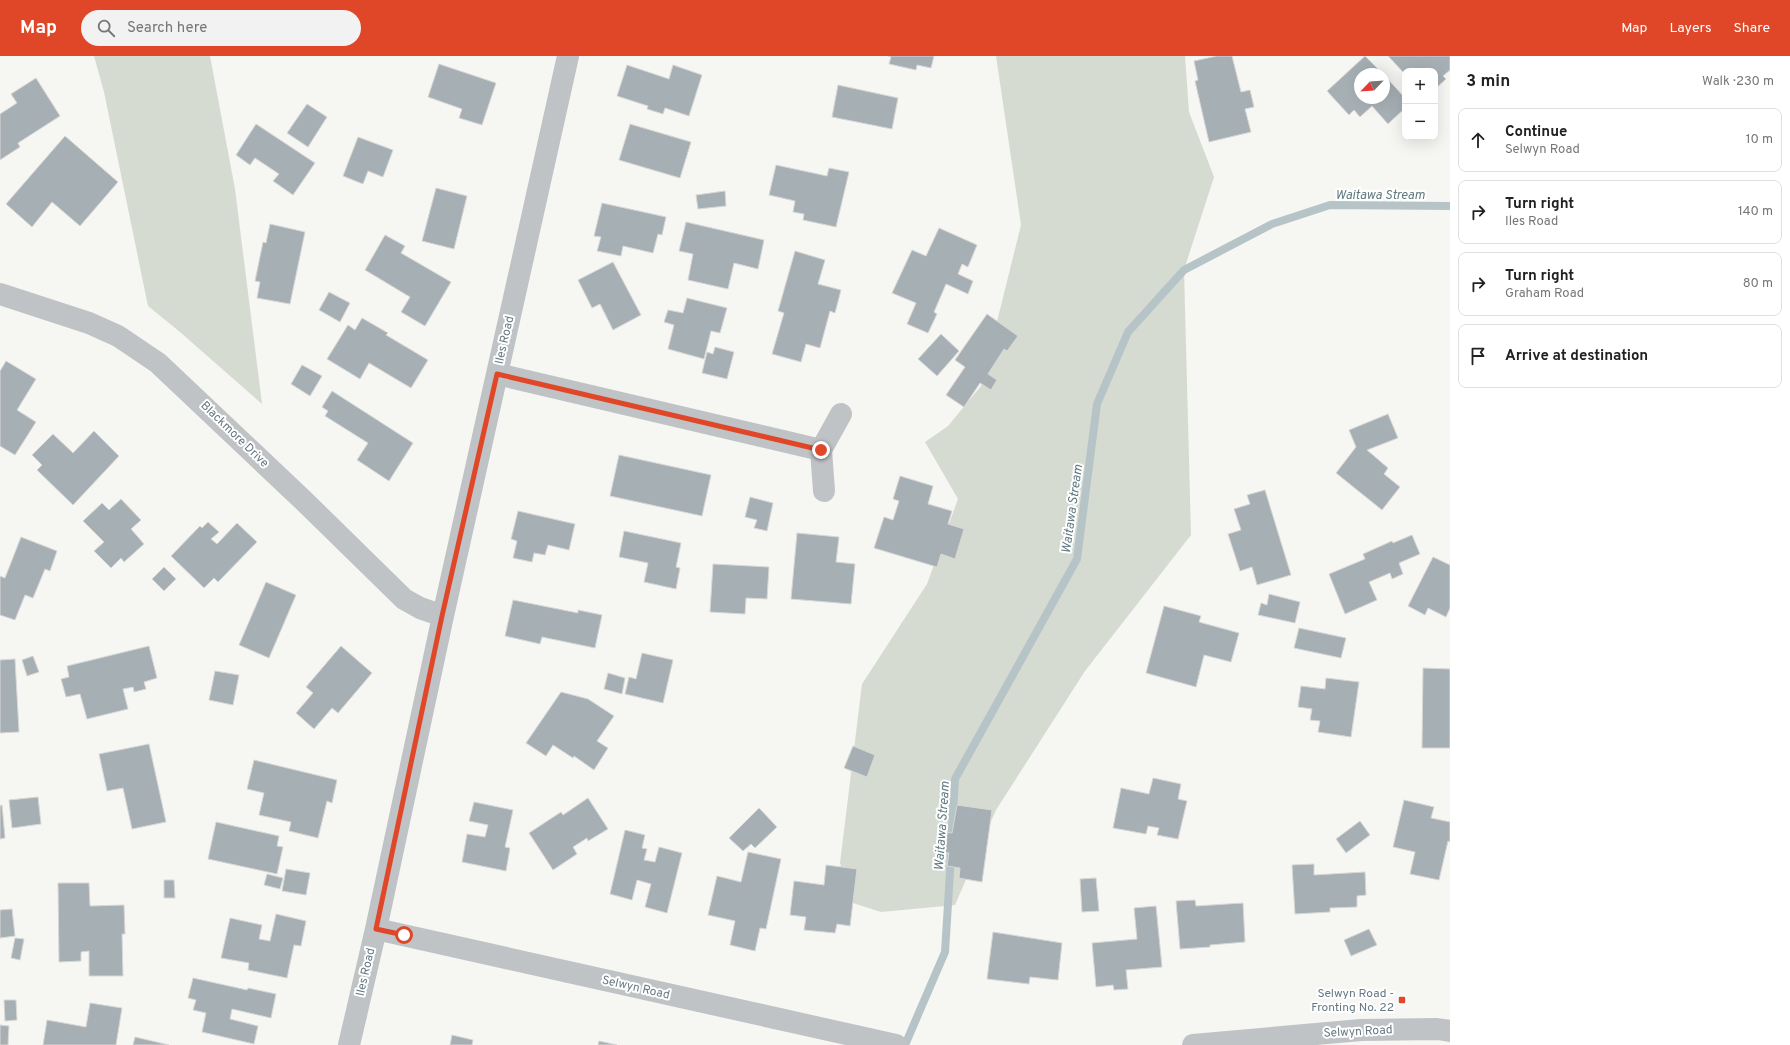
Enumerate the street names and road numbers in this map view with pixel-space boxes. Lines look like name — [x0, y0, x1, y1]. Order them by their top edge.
street label: Iles Road — [492, 314, 518, 366]
street label: Blackmore Drive — [197, 398, 272, 471]
street label: Iles Road — [353, 946, 379, 998]
street label: Selwyn Road — [600, 972, 671, 1004]
street label: Selwyn Road — [1323, 1022, 1393, 1042]

